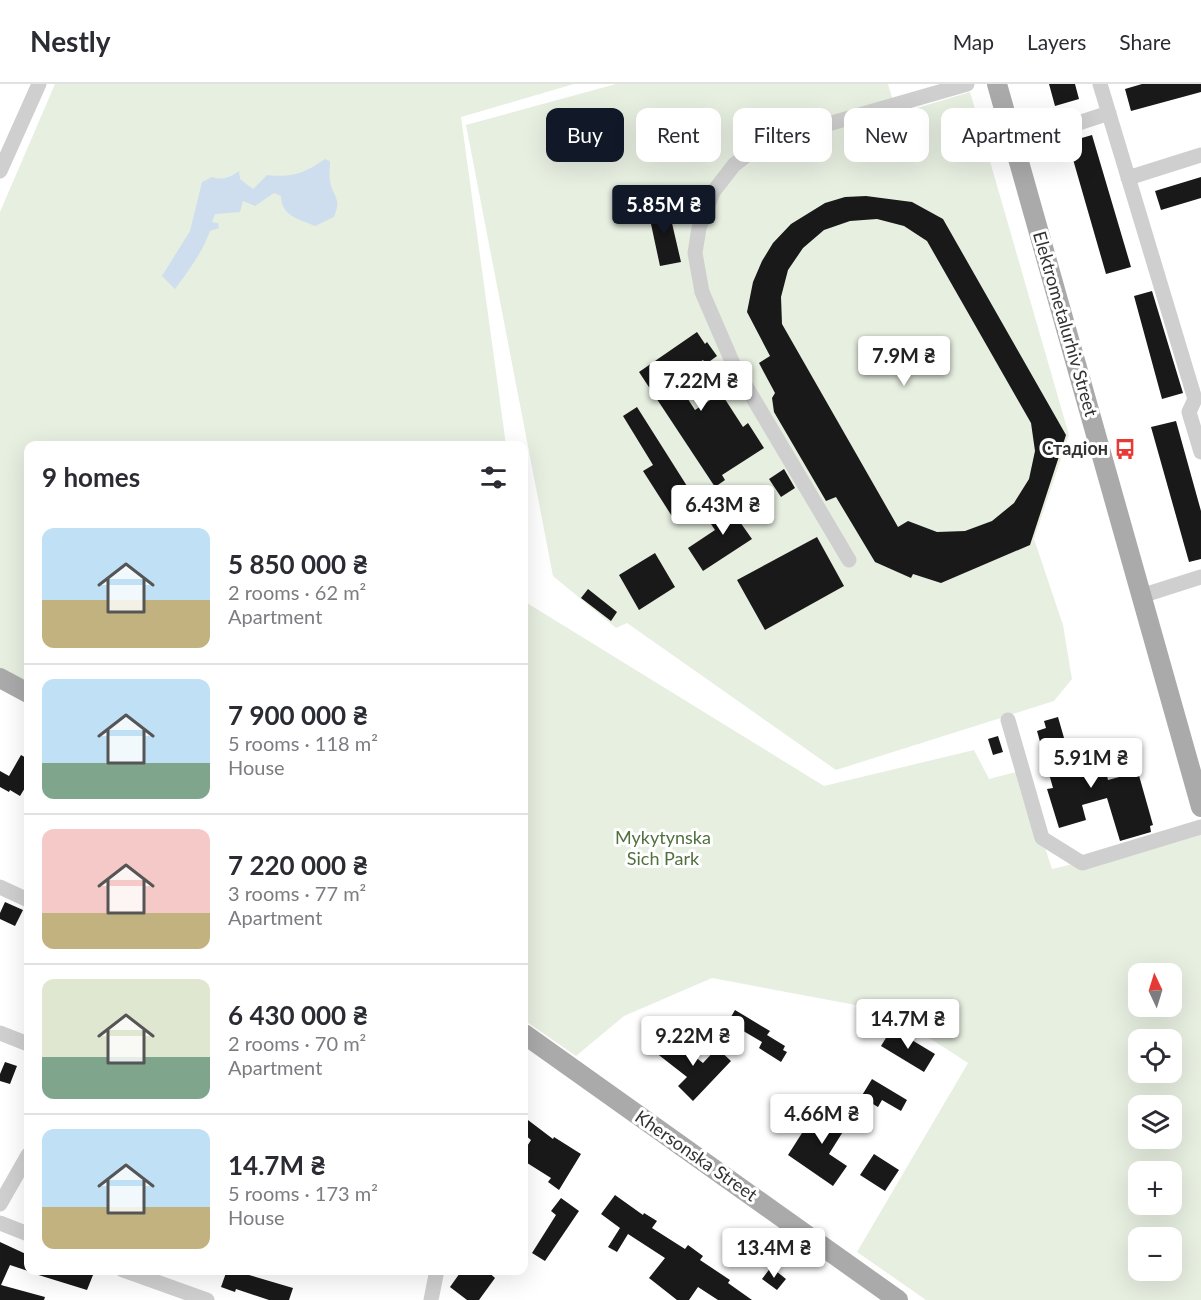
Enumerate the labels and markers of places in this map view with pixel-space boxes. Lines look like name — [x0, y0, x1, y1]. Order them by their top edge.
pin: 5.85M ₴ — [609, 185, 719, 236]
pin: 7.9M ₴ — [855, 336, 953, 387]
pin: 7.22M ₴ — [646, 361, 756, 412]
place label: Стадіон — [1042, 437, 1108, 459]
bus stop icon: Стадіон — [1113, 437, 1137, 461]
pin: 6.43M ₴ — [668, 485, 778, 536]
pin: 5.91M ₴ — [1036, 738, 1146, 789]
pin: 14.7M ₴ — [853, 999, 963, 1050]
pin: 9.22M ₴ — [638, 1016, 748, 1067]
pin: 4.66M ₴ — [767, 1094, 877, 1145]
pin: 13.4M ₴ — [719, 1228, 829, 1279]

